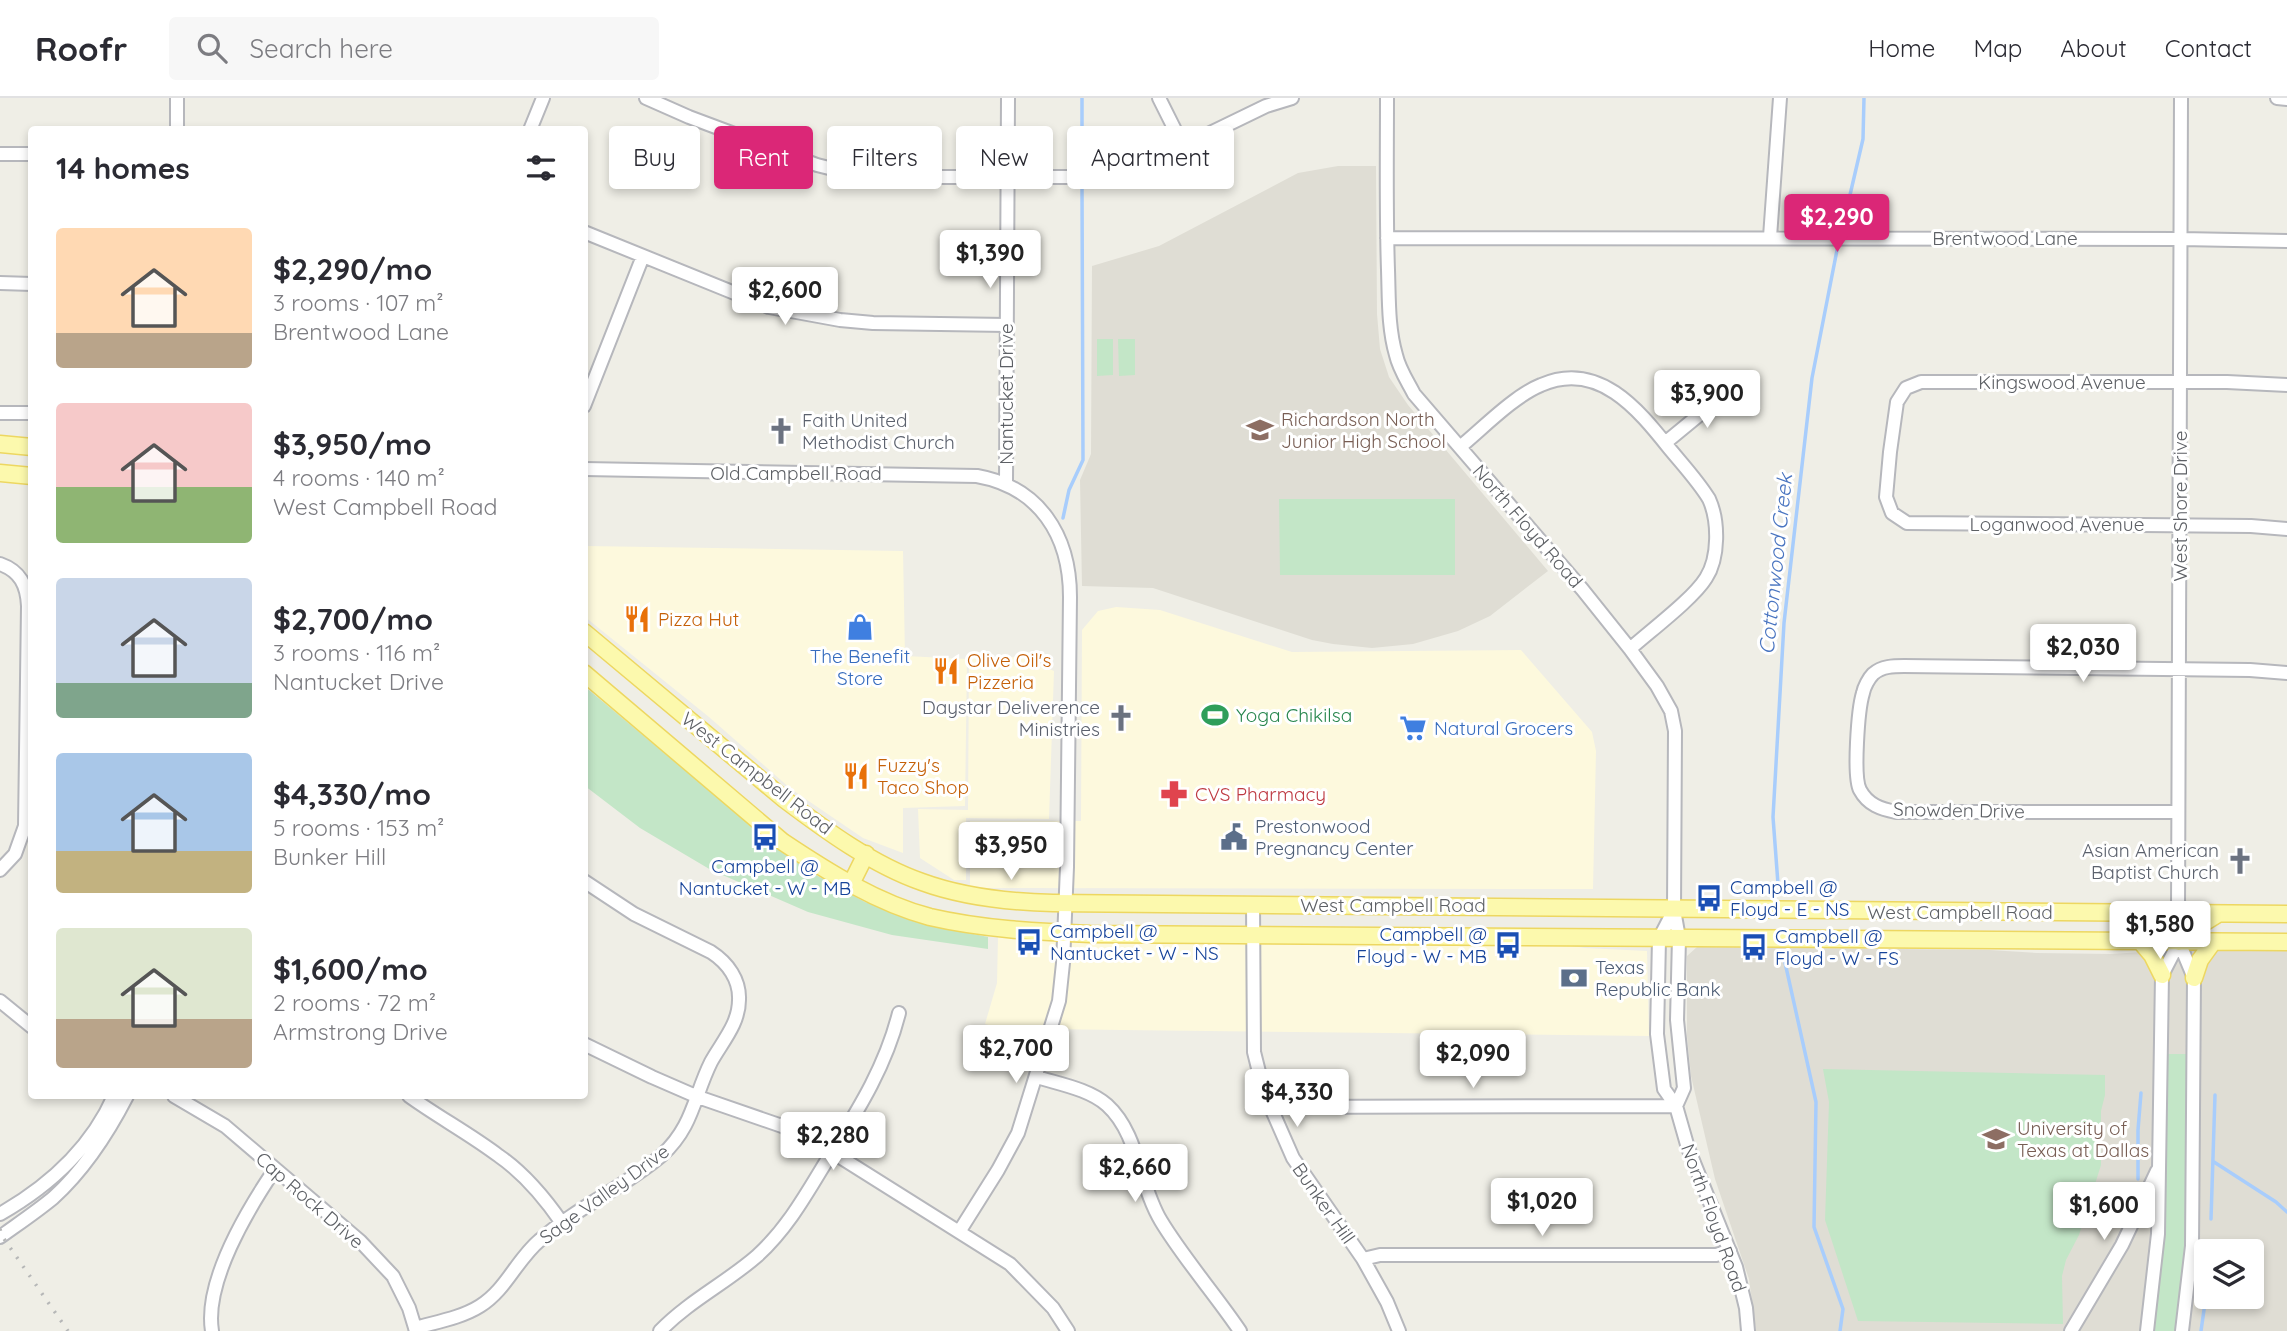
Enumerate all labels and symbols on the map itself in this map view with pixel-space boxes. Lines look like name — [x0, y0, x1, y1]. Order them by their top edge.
pin: $2,290 — [1780, 194, 1894, 254]
street label: Brentwood Lane — [1932, 226, 2078, 250]
pin: $1,390 — [933, 230, 1047, 290]
pin: $2,600 — [728, 268, 842, 327]
street label: Nantucket Drive — [994, 323, 1018, 465]
pin: $3,900 — [1650, 370, 1764, 430]
street label: Kingswood Avenue — [1978, 370, 2146, 394]
place label: Richardson North Junior High School — [1281, 407, 1446, 453]
place label: Faith United Methodist Church — [802, 408, 955, 454]
school or university icon: Richardson North Junior High School — [1245, 415, 1275, 445]
church icon: Faith United Methodist Church — [766, 416, 796, 446]
street label: West Shore Drive — [2168, 431, 2192, 581]
street label: North Floyd Road — [1468, 459, 1588, 593]
street label: Old Campbell Road — [710, 461, 882, 485]
water label: Cottonwood Creek — [1753, 471, 1798, 655]
street label: Loganwood Avenue — [1970, 512, 2144, 536]
restaurant icon: Pizza Hut — [622, 604, 652, 634]
place label: Pizza Hut — [658, 607, 739, 631]
shop icon: The Benefit Store — [845, 612, 875, 642]
pin: $2,030 — [2026, 624, 2140, 684]
place label: The Benefit Store — [810, 644, 910, 690]
place label: Olive Oil's Pizzeria — [967, 648, 1052, 694]
restaurant icon: Olive Oil's Pizzeria — [931, 656, 961, 686]
place label: Daystar Deliverence Ministries — [922, 695, 1100, 741]
sports icon: Yoga Chikilsa — [1200, 700, 1230, 730]
church icon: Daystar Deliverence Ministries — [1106, 703, 1136, 733]
place label: Yoga Chikilsa — [1236, 703, 1352, 727]
street label: West Campbell Road — [677, 706, 837, 840]
supermarket icon: Natural Grocers — [1398, 713, 1428, 743]
place label: Natural Grocers — [1434, 716, 1573, 740]
place label: Fuzzy's Taco Shop — [877, 753, 969, 799]
restaurant icon: Fuzzy's Taco Shop — [841, 761, 871, 791]
pharmacy icon: CVS Pharmacy — [1159, 779, 1189, 809]
place label: CVS Pharmacy — [1195, 782, 1326, 806]
street label: Snowden Drive — [1893, 797, 2025, 823]
place label: Prestonwood Pregnancy Center — [1255, 814, 1414, 860]
bus stop icon: Campbell @ Nantucket - W - MB — [750, 822, 780, 852]
pin: $3,950 — [954, 822, 1068, 882]
public building icon: Prestonwood Pregnancy Center — [1219, 822, 1249, 852]
place label: Asian American Baptist Church — [2082, 838, 2219, 884]
church icon: Asian American Baptist Church — [2225, 846, 2255, 876]
place label: Campbell @ Nantucket - W - MB — [679, 854, 851, 900]
place label: Campbell @ Floyd - E - NS — [1730, 875, 1850, 921]
bus stop icon: Campbell @ Floyd - E - NS — [1694, 883, 1724, 913]
street label: West Campbell Road — [1300, 893, 1486, 917]
street label: West Campbell Road — [1867, 900, 2053, 924]
pin: $1,580 — [2103, 902, 2217, 961]
place label: Campbell @ Nantucket - W - NS — [1050, 919, 1219, 965]
place label: Campbell @ Floyd - W - MB — [1356, 922, 1487, 968]
place label: Campbell @ Floyd - W - FS — [1775, 924, 1899, 970]
bus stop icon: Campbell @ Nantucket - W - NS — [1014, 927, 1044, 957]
bus stop icon: Campbell @ Floyd - W - MB — [1493, 930, 1523, 960]
bus stop icon: Campbell @ Floyd - W - FS — [1739, 932, 1769, 962]
place label: Texas Republic Bank — [1595, 955, 1721, 1001]
bank icon: Texas Republic Bank — [1559, 963, 1589, 993]
pin: $2,700 — [959, 1026, 1073, 1085]
pin: $2,090 — [1416, 1030, 1530, 1090]
pin: $4,330 — [1240, 1070, 1354, 1129]
pin: $2,280 — [776, 1112, 890, 1172]
place label: University of Texas at Dallas — [2017, 1116, 2149, 1162]
school or university icon: University of Texas at Dallas — [1981, 1124, 2011, 1154]
street label: Sage Valley Drive — [534, 1139, 674, 1249]
street label: North Floyd Road — [1676, 1141, 1752, 1295]
pin: $2,660 — [1078, 1144, 1192, 1204]
street label: Cap Rock Drive — [251, 1146, 369, 1254]
street label: Bunker Hill — [1287, 1158, 1361, 1248]
pin: $1,020 — [1485, 1178, 1599, 1238]
pin: $1,600 — [2047, 1182, 2161, 1242]

